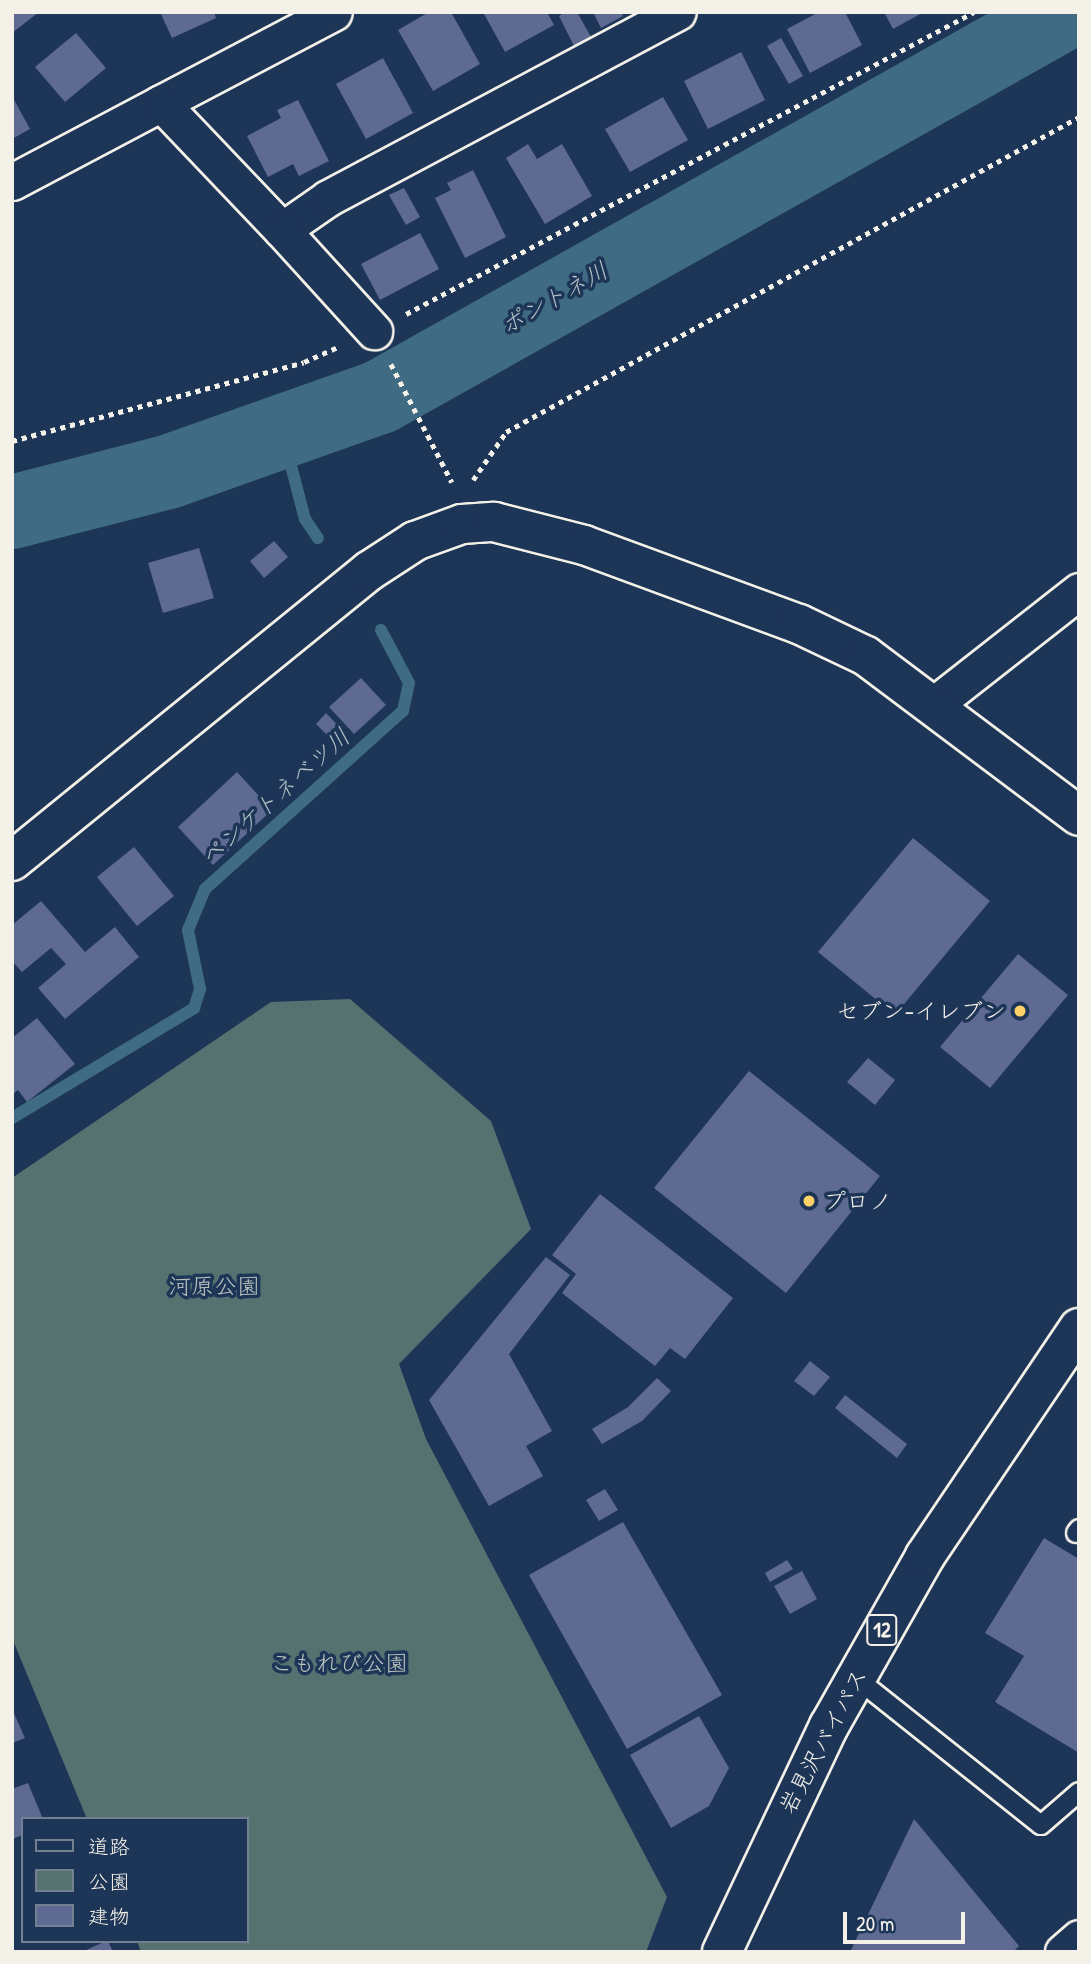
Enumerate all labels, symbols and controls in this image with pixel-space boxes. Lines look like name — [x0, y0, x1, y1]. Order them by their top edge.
water label: ポントネ川 — [495, 256, 613, 340]
water label: ペンケトネベツ川 — [194, 722, 356, 872]
place label: セブン-イレブン — [836, 997, 1006, 1025]
marker: セブン-イレブン — [1012, 1003, 1028, 1019]
place label: プロノ — [823, 1187, 892, 1215]
marker: プロノ — [801, 1193, 817, 1209]
park label: 河原公園 — [168, 1272, 260, 1300]
road number: 12 — [866, 1612, 898, 1648]
park label: こもれび公園 — [270, 1649, 408, 1677]
street label: 岩見沢バイパス — [773, 1663, 873, 1819]
legend — [21, 1817, 248, 1943]
text: 道路 — [88, 1832, 130, 1861]
text: 公園 — [88, 1867, 130, 1896]
scale bar — [846, 1898, 968, 1942]
text: 建物 — [88, 1902, 130, 1931]
text: 20 m — [856, 1909, 894, 1938]

